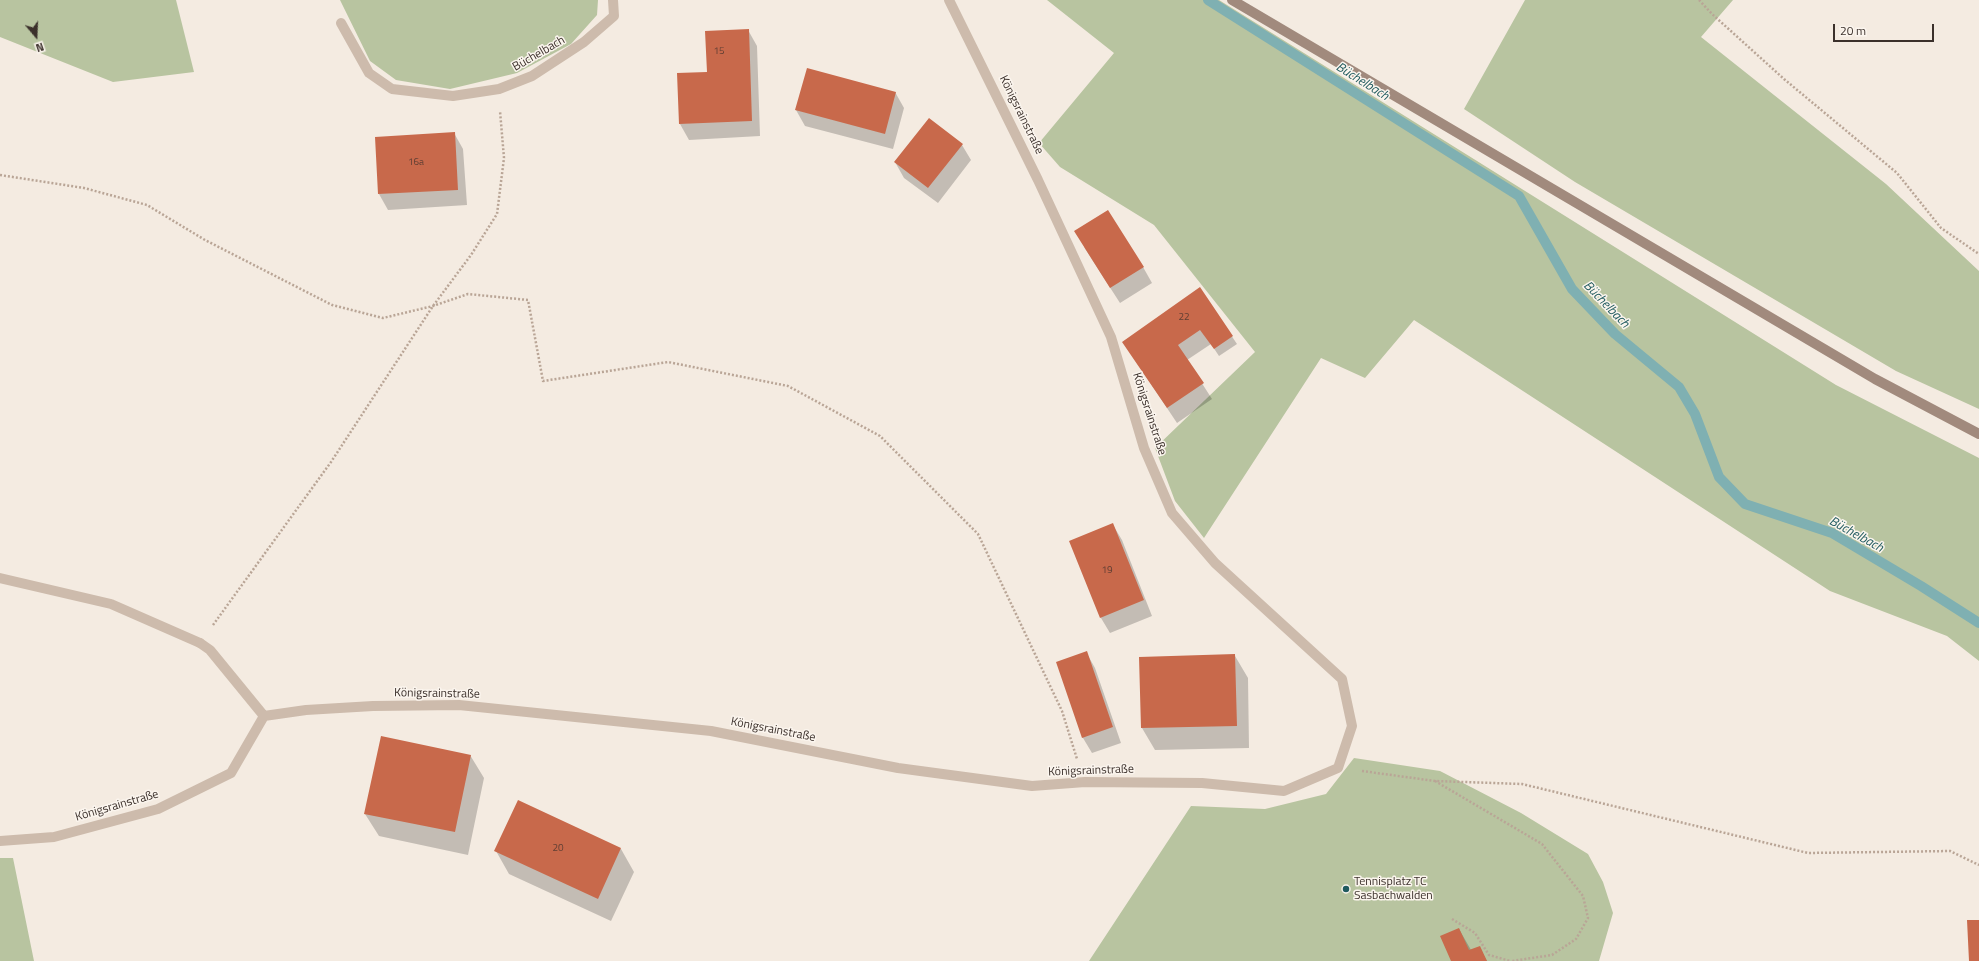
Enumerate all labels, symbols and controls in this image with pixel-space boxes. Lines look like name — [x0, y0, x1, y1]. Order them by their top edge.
north arrow — [16, 16, 56, 56]
scale bar — [1835, 16, 1936, 42]
text: 20 m — [1840, 21, 1866, 40]
street label: Büchelbach — [510, 33, 568, 75]
text: N — [34, 39, 46, 56]
house number: 15 — [713, 46, 725, 58]
water label: Büchelbach — [1333, 60, 1391, 104]
street label: Königsrainstraße — [996, 73, 1046, 157]
house number: 16a — [408, 157, 424, 169]
water label: Büchelbach — [1580, 278, 1632, 332]
house number: 22 — [1178, 312, 1190, 324]
street label: Königsrainstraße — [1129, 371, 1169, 457]
water label: Büchelbach — [1826, 514, 1886, 556]
house number: 19 — [1101, 565, 1113, 577]
street label: Königsrainstraße — [394, 686, 480, 702]
street label: Königsrainstraße — [729, 715, 817, 745]
street label: Königsrainstraße — [1048, 762, 1134, 780]
street label: Königsrainstraße — [74, 787, 160, 825]
house number: 20 — [552, 843, 564, 855]
place label: Tennisplatz TC Sasbachwalden — [1354, 875, 1433, 903]
marker: Tennisplatz TC Sasbachwalden — [1341, 884, 1351, 894]

